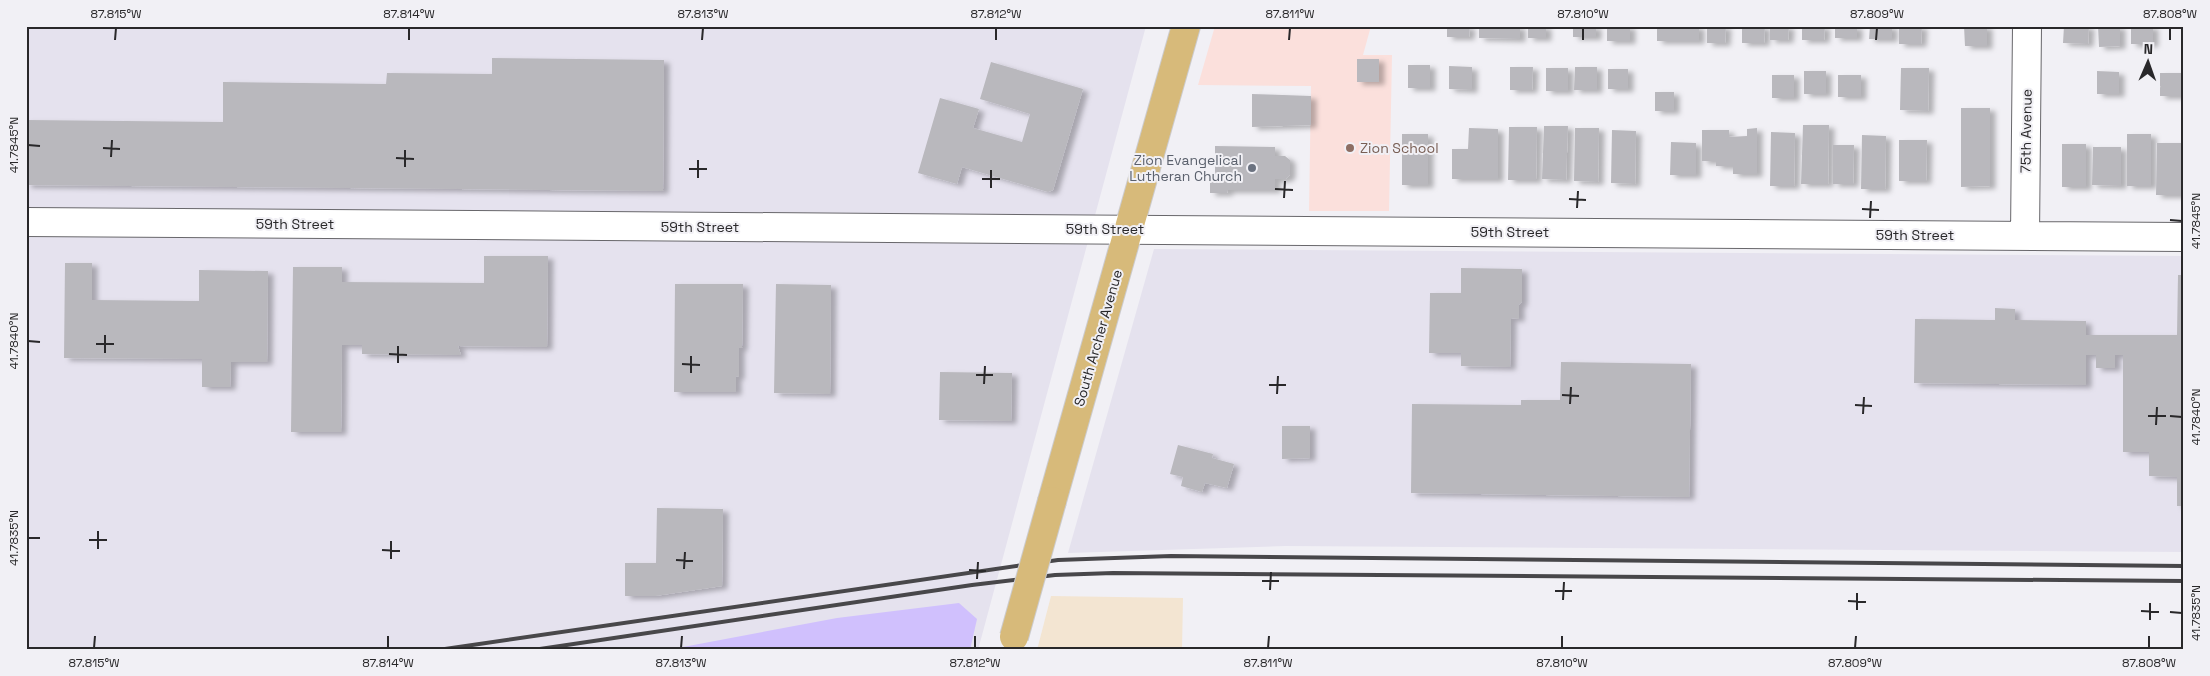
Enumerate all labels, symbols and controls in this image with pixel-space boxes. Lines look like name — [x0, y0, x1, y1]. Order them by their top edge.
text: 87.815°W — [90, 6, 142, 22]
text: 87.814°W — [383, 6, 435, 22]
text: 87.813°W — [677, 6, 729, 22]
text: 87.812°W — [970, 6, 1022, 22]
text: 87.811°W — [1266, 6, 1315, 22]
text: 87.810°W — [1557, 6, 1609, 22]
text: 87.809°W — [1850, 6, 1904, 22]
text: 87.808°W — [2143, 6, 2198, 22]
north arrow — [2122, 38, 2172, 88]
text: N — [2143, 40, 2153, 58]
street label: 75th Avenue — [2016, 89, 2036, 173]
text: 41.7845°N — [6, 117, 22, 173]
place label: Zion School — [1360, 139, 1439, 157]
marker: Zion School — [1344, 142, 1356, 154]
place label: Zion Evangelical Lutheran Church — [1129, 151, 1242, 185]
marker: Zion Evangelical Lutheran Church — [1246, 162, 1258, 174]
text: 41.7845°N — [2188, 193, 2204, 249]
street label: 59th Street — [256, 215, 334, 233]
street label: 59th Street — [661, 218, 739, 236]
street label: 59th Street — [1066, 220, 1144, 238]
street label: 59th Street — [1471, 223, 1549, 241]
street label: 59th Street — [1876, 226, 1954, 244]
street label: South Archer Avenue — [1070, 268, 1126, 408]
text: 41.7840°N — [6, 313, 22, 369]
text: 41.7840°N — [2188, 389, 2204, 445]
text: 41.7835°N — [6, 510, 22, 566]
text: 41.7835°N — [2188, 585, 2204, 641]
text: 87.815°W — [68, 655, 120, 671]
text: 87.814°W — [362, 655, 414, 671]
text: 87.813°W — [655, 655, 707, 671]
text: 87.812°W — [949, 655, 1001, 671]
text: 87.811°W — [1244, 655, 1293, 671]
text: 87.810°W — [1536, 655, 1588, 671]
text: 87.809°W — [1828, 655, 1882, 671]
text: 87.808°W — [2122, 655, 2177, 671]

